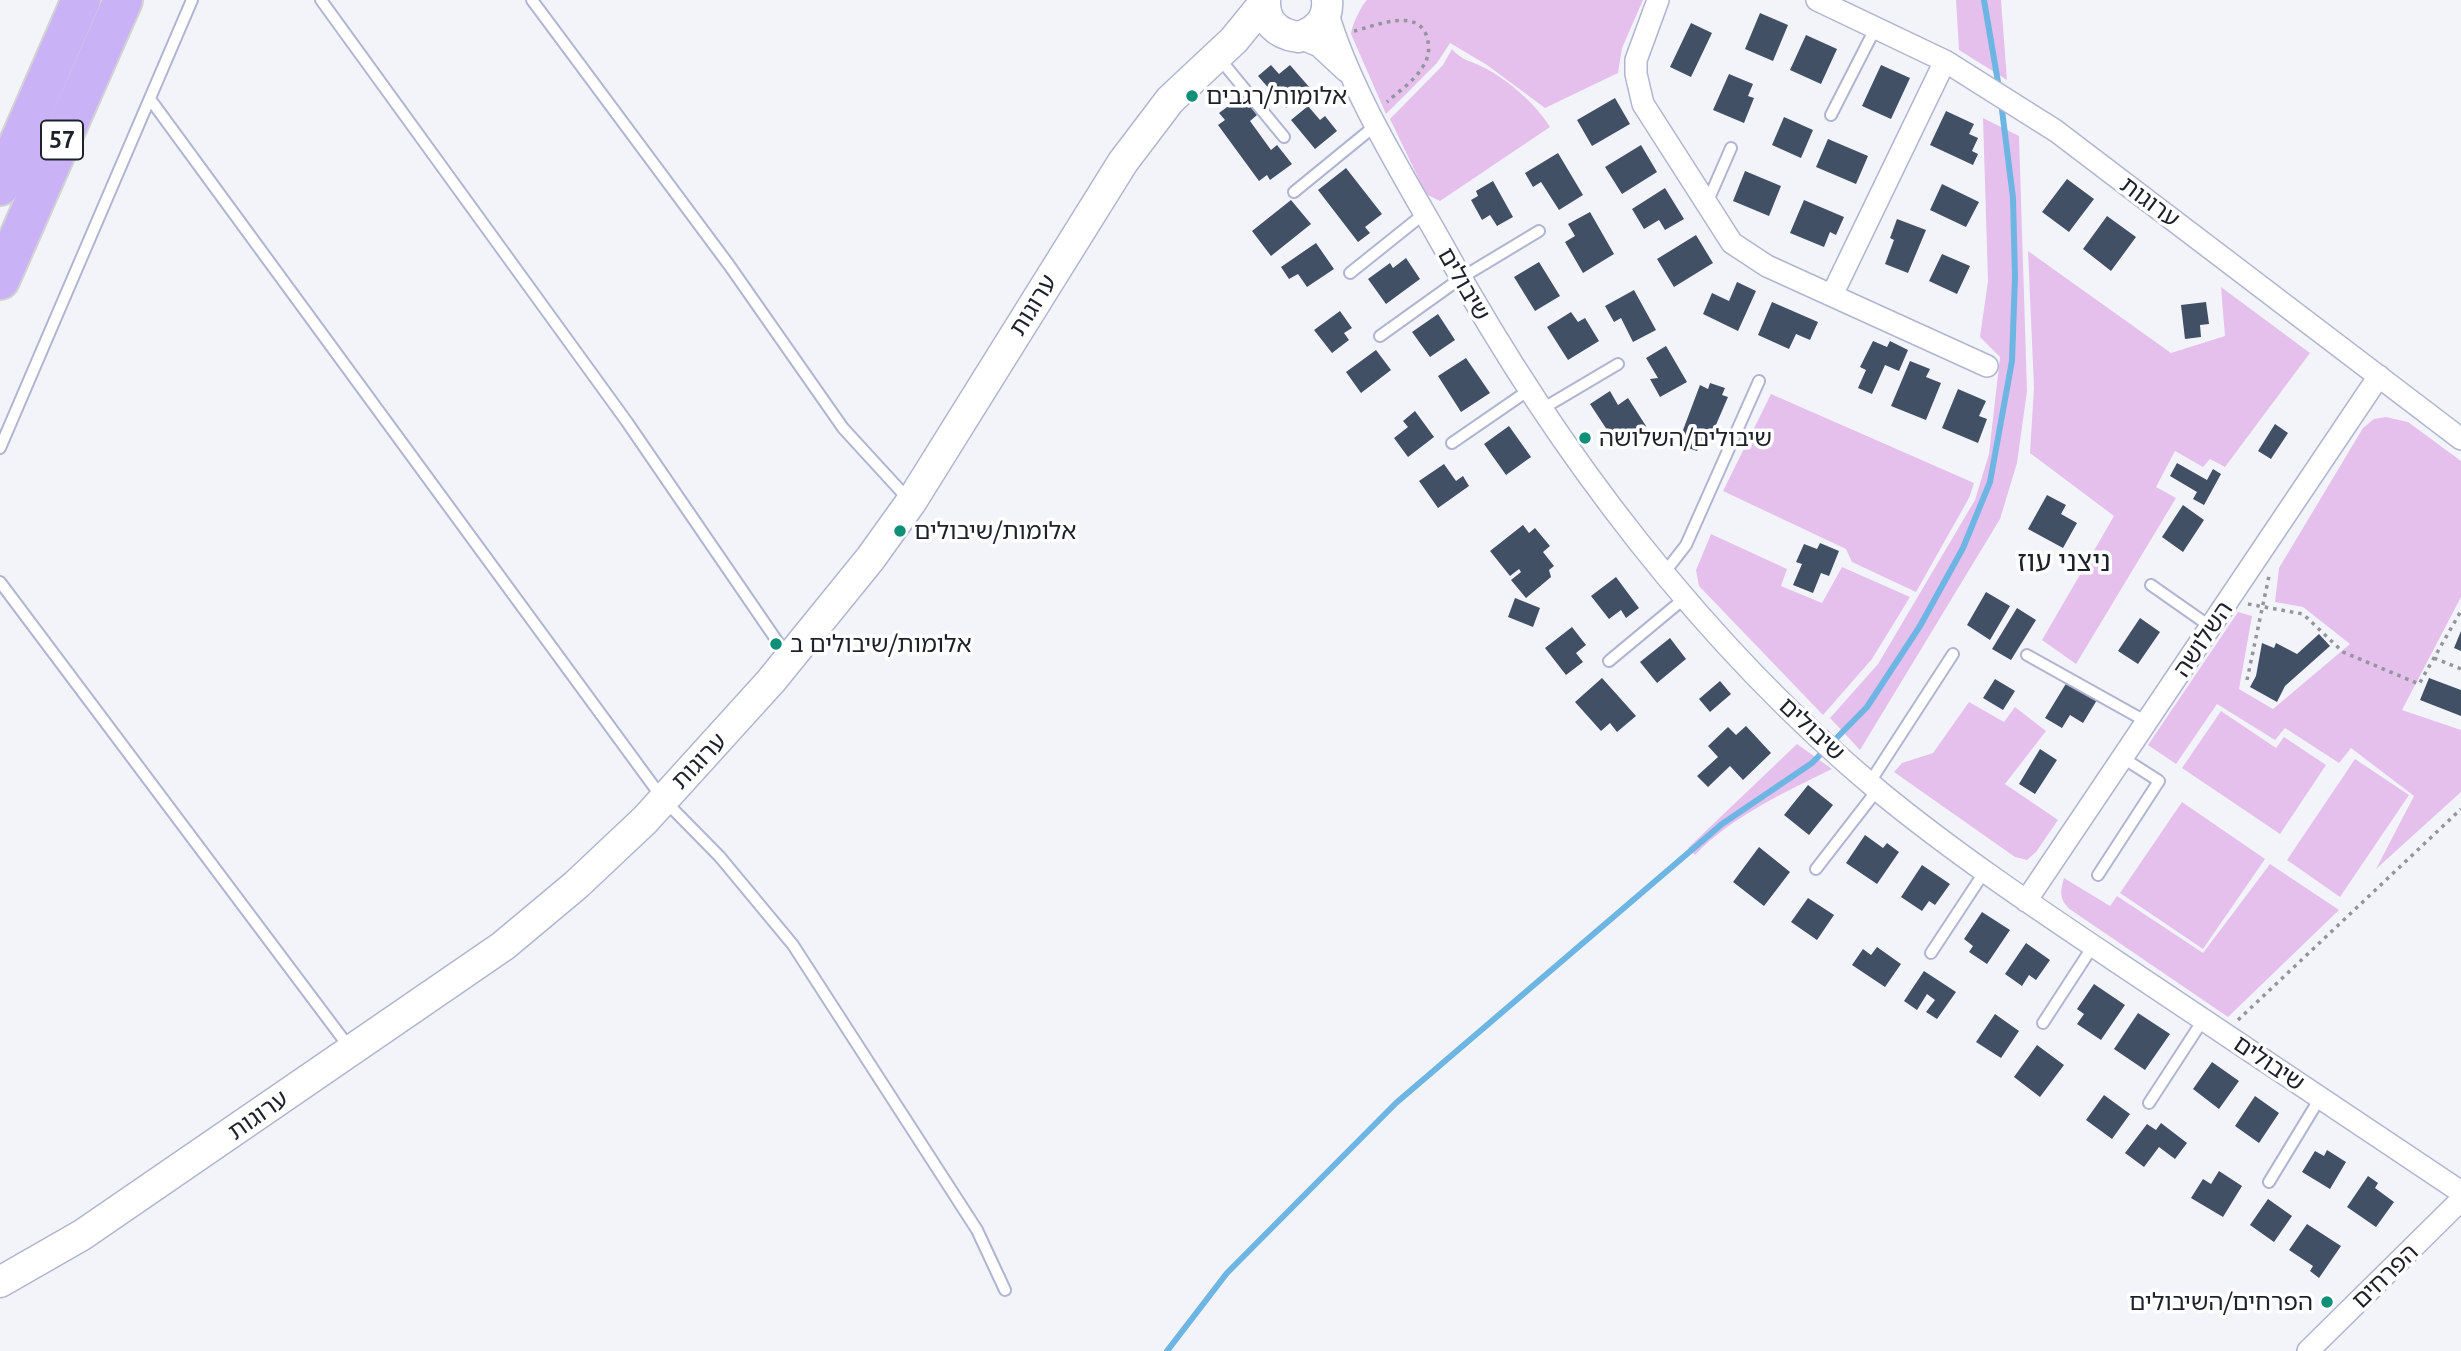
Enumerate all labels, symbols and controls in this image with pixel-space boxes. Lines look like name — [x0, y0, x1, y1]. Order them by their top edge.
place label: אלומות/רגבים — [1206, 82, 1347, 110]
marker: אלומות/רגבים — [1184, 88, 1200, 104]
road number: 57 — [41, 120, 83, 160]
street label: ערוגות — [2115, 170, 2185, 234]
street label: שיבולים — [1432, 242, 1496, 326]
street label: ערוגות — [1003, 269, 1063, 341]
place label: שיבולים/השלושה — [1599, 424, 1772, 452]
marker: שיבולים/השלושה — [1577, 430, 1593, 446]
place label: אלומות/שיבולים — [914, 517, 1076, 545]
marker: אלומות/שיבולים — [892, 523, 908, 539]
district label: ניצני עוז — [2017, 545, 2111, 579]
street label: השלושה — [2167, 596, 2239, 682]
place label: אלומות/שיבולים ב — [790, 630, 972, 658]
marker: אלומות/שיבולים ב — [768, 636, 784, 652]
street label: שיבולים — [1773, 691, 1851, 767]
street label: ערוגות — [665, 727, 733, 795]
street label: שיבולים — [2228, 1029, 2310, 1097]
street label: ערוגות — [222, 1084, 294, 1146]
street label: הפרחים — [2346, 1238, 2424, 1314]
place label: הפרחים/השיבולים — [2129, 1288, 2313, 1316]
marker: הפרחים/השיבולים — [2319, 1294, 2335, 1310]

